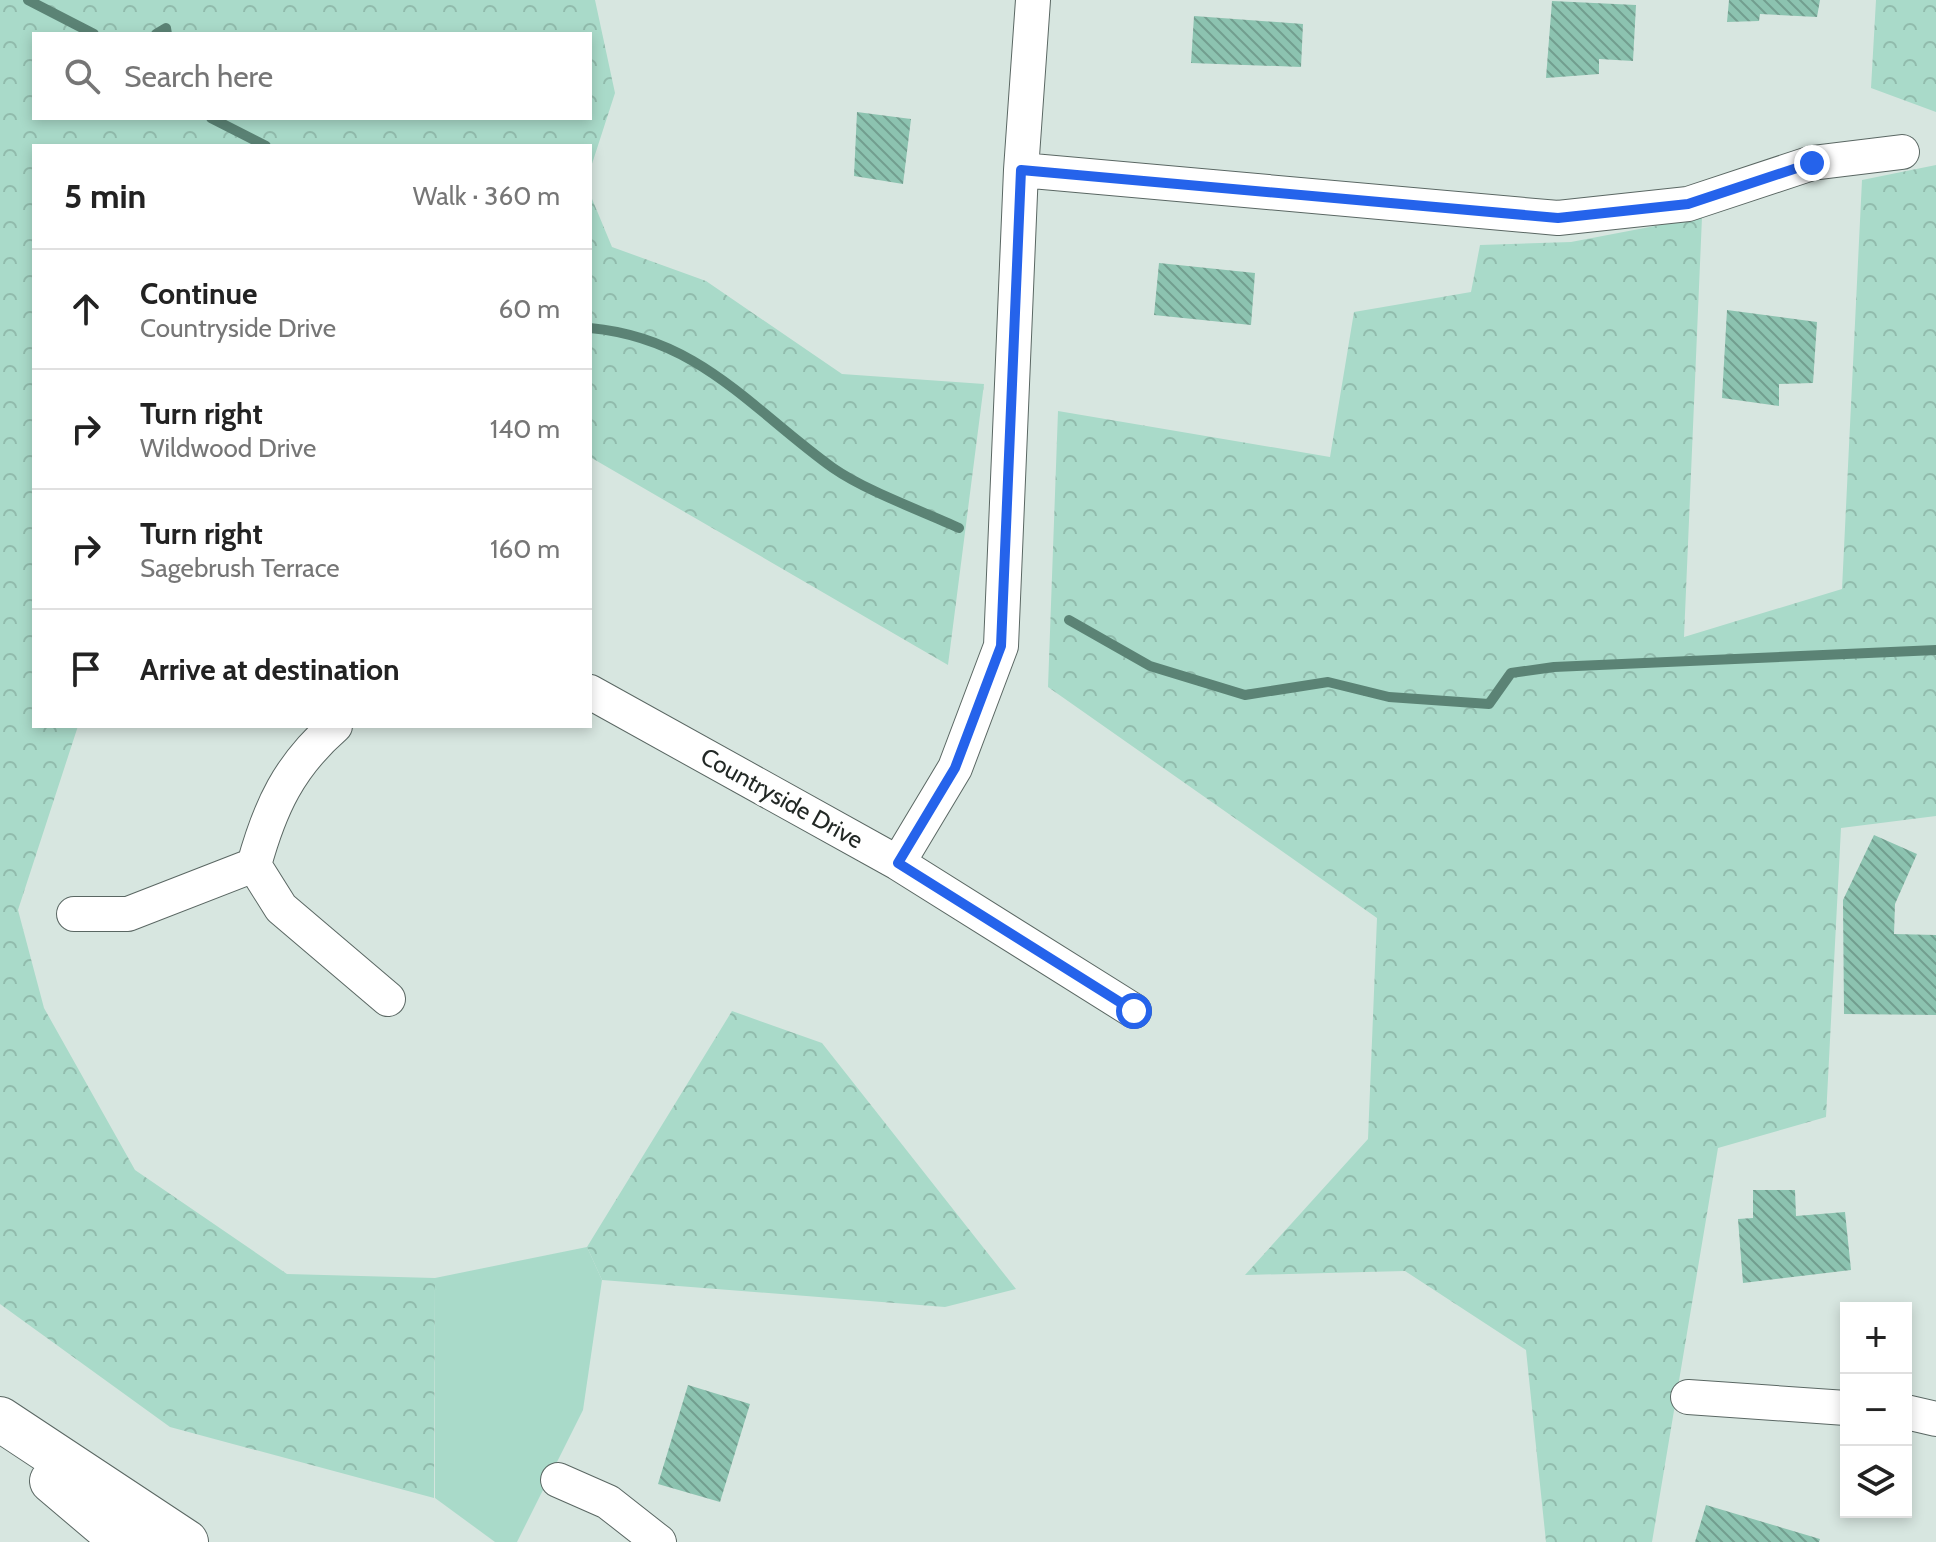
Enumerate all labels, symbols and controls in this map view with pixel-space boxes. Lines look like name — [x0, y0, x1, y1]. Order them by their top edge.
search box — [32, 32, 592, 120]
icon: search — [60, 54, 104, 98]
text: Search here — [124, 58, 273, 95]
route end — [1794, 145, 1830, 181]
text: 5 min — [64, 175, 146, 217]
text: Walk · 360 m — [413, 180, 560, 212]
text: Continue — [140, 275, 257, 312]
icon: ahead — [64, 287, 108, 331]
text: 60 m — [498, 293, 560, 325]
text: Countryside Drive — [140, 312, 336, 344]
text: Turn right — [140, 395, 263, 432]
icon: right — [64, 407, 108, 451]
text: 140 m — [490, 413, 560, 445]
text: Wildwood Drive — [140, 432, 316, 464]
text: Turn right — [140, 515, 263, 552]
icon: right — [64, 527, 108, 571]
text: 160 m — [490, 533, 560, 565]
text: Sagebrush Terrace — [140, 552, 340, 584]
icon: arrive — [64, 647, 108, 691]
text: Arrive at destination — [140, 651, 400, 688]
street label: Countryside Drive — [696, 741, 868, 855]
route start — [1116, 993, 1152, 1029]
map controls — [1840, 1302, 1912, 1518]
button: + — [1840, 1302, 1912, 1374]
button: − — [1840, 1374, 1912, 1446]
button: layers — [1840, 1446, 1912, 1518]

